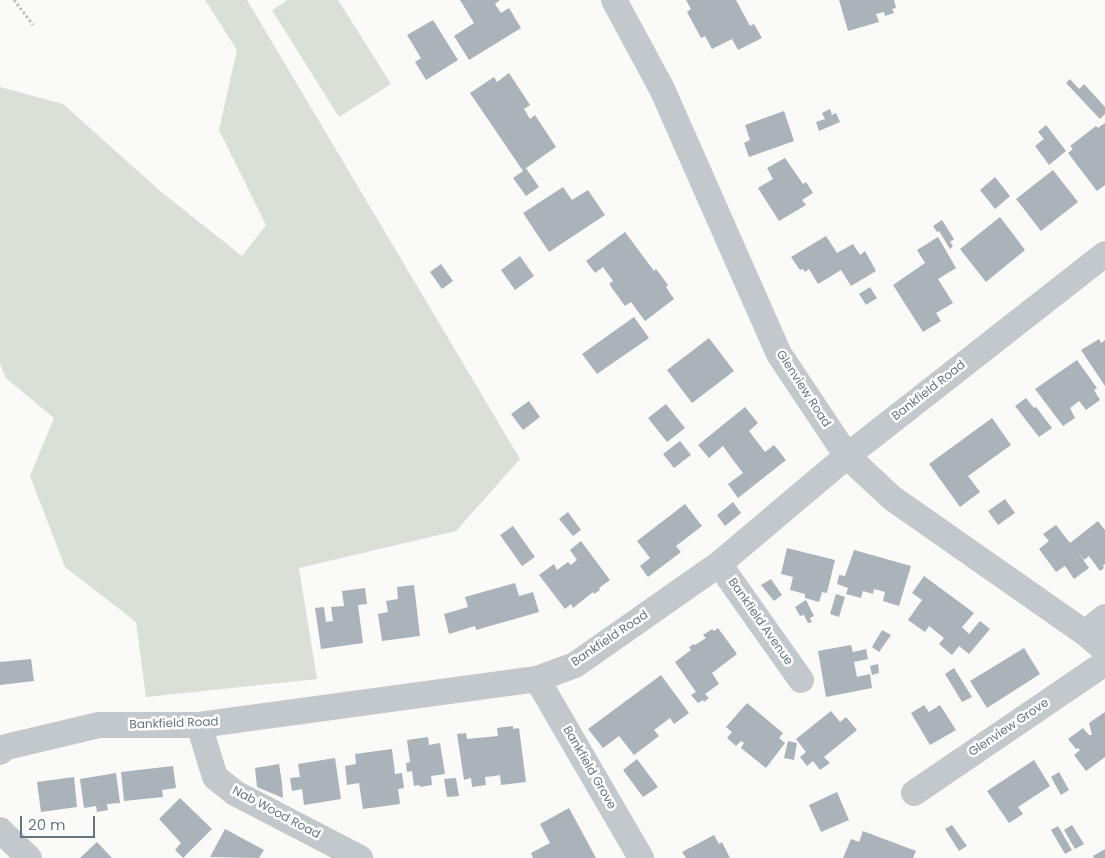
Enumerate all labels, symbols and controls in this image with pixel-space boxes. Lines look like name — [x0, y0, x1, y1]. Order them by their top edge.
street label: Glenview Road — [773, 348, 833, 430]
street label: Bankfield Road — [889, 358, 969, 424]
street label: Bankfield Avenue — [725, 576, 795, 668]
street label: Bankfield Road — [569, 608, 651, 670]
street label: Glenview Grove — [966, 696, 1052, 760]
street label: Bankfield Road — [129, 715, 219, 733]
street label: Bankfield Grove — [559, 724, 619, 812]
street label: Nab Wood Road — [230, 784, 322, 842]
scale bar — [22, 806, 98, 838]
text: 20 m — [28, 814, 66, 835]

